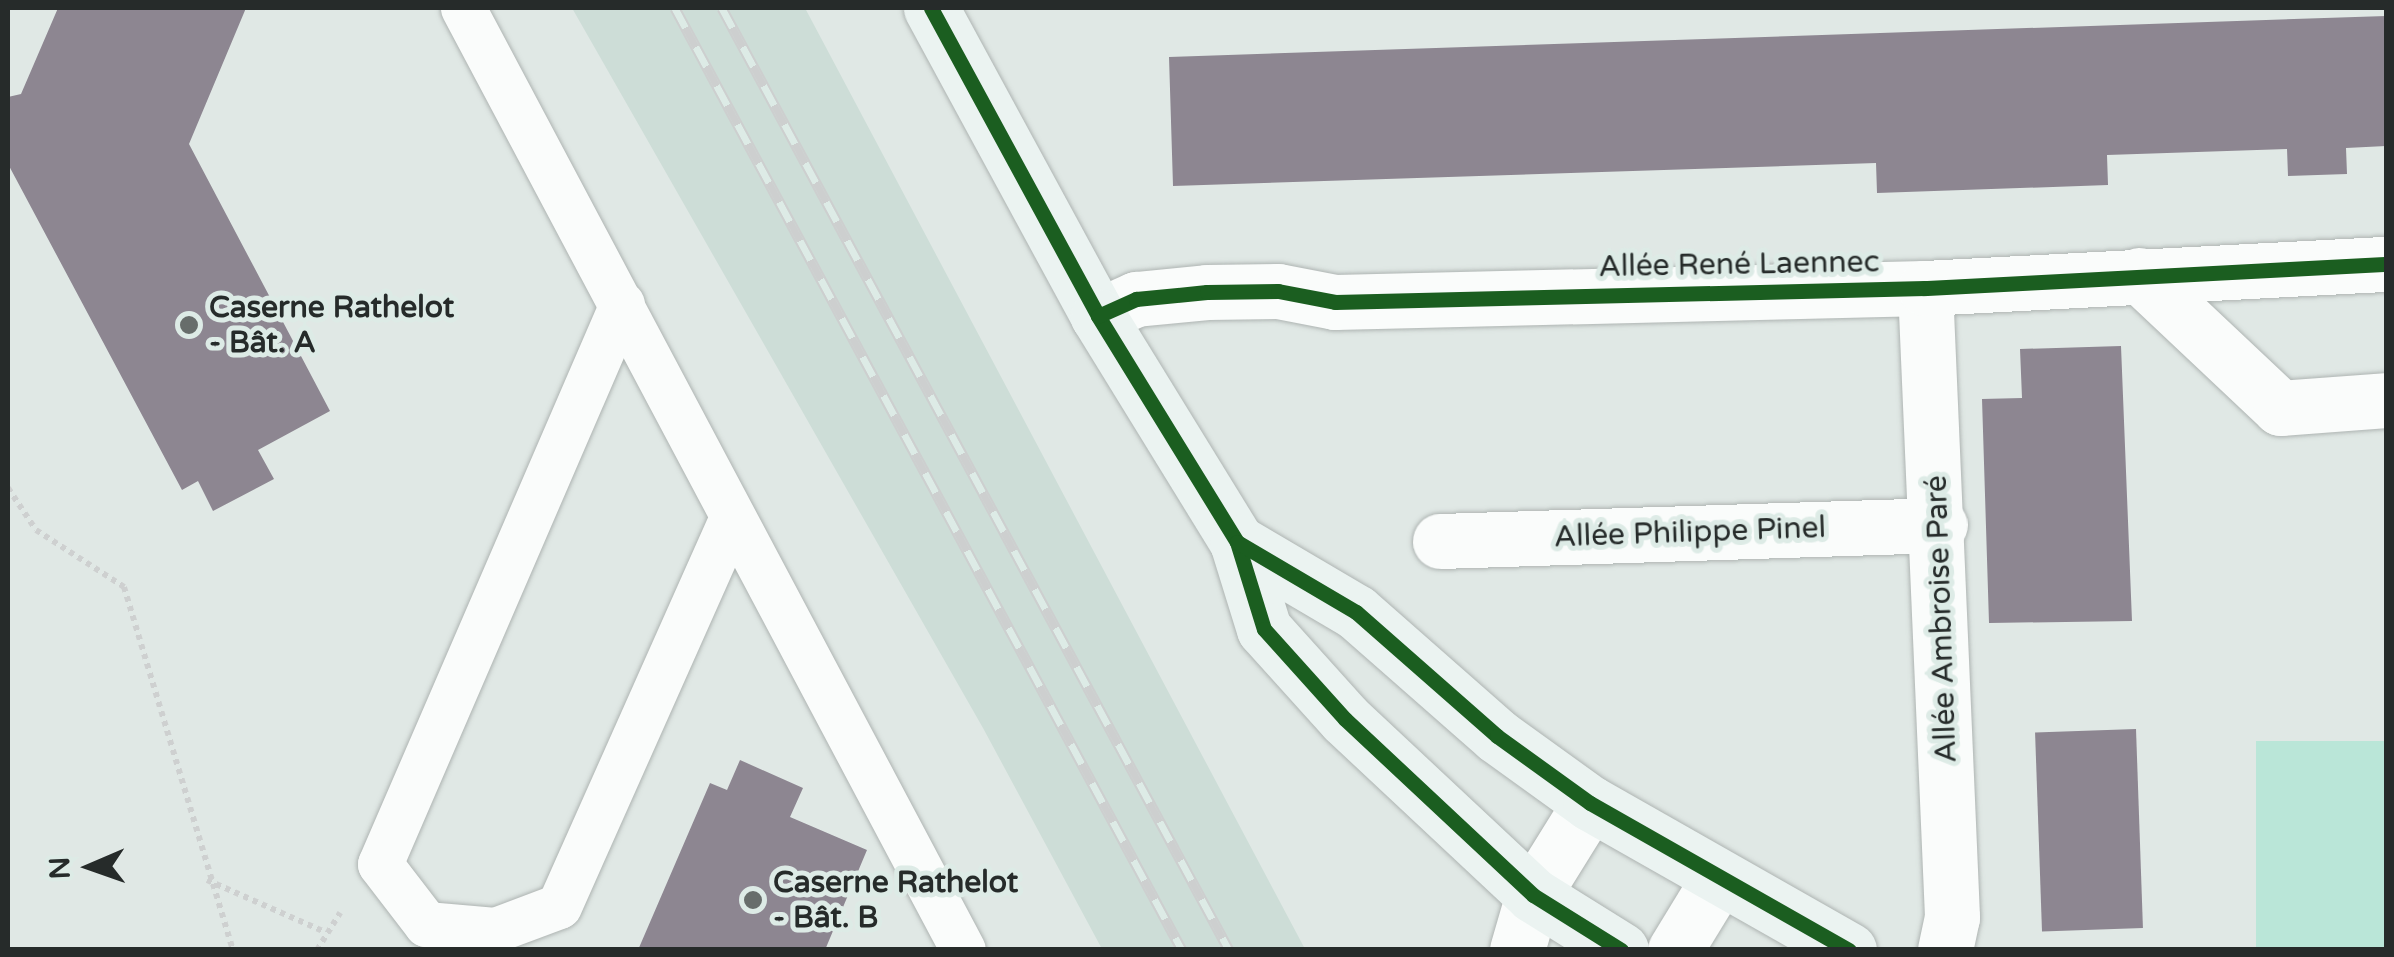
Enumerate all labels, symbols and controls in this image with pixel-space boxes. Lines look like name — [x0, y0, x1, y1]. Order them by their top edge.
street label: Allée René Laennec — [1598, 245, 1880, 285]
place label: Caserne Rathelot - Bât. A — [209, 290, 454, 360]
marker: Caserne Rathelot - Bât. A — [178, 314, 200, 336]
street label: Allée Ambroise Paré — [1919, 475, 1965, 763]
street label: Allée Philippe Pinel — [1553, 510, 1827, 556]
north arrow — [40, 817, 140, 917]
text: N — [43, 856, 77, 880]
place label: Caserne Rathelot - Bât. B — [773, 865, 1018, 936]
marker: Caserne Rathelot - Bât. B — [742, 889, 764, 911]

